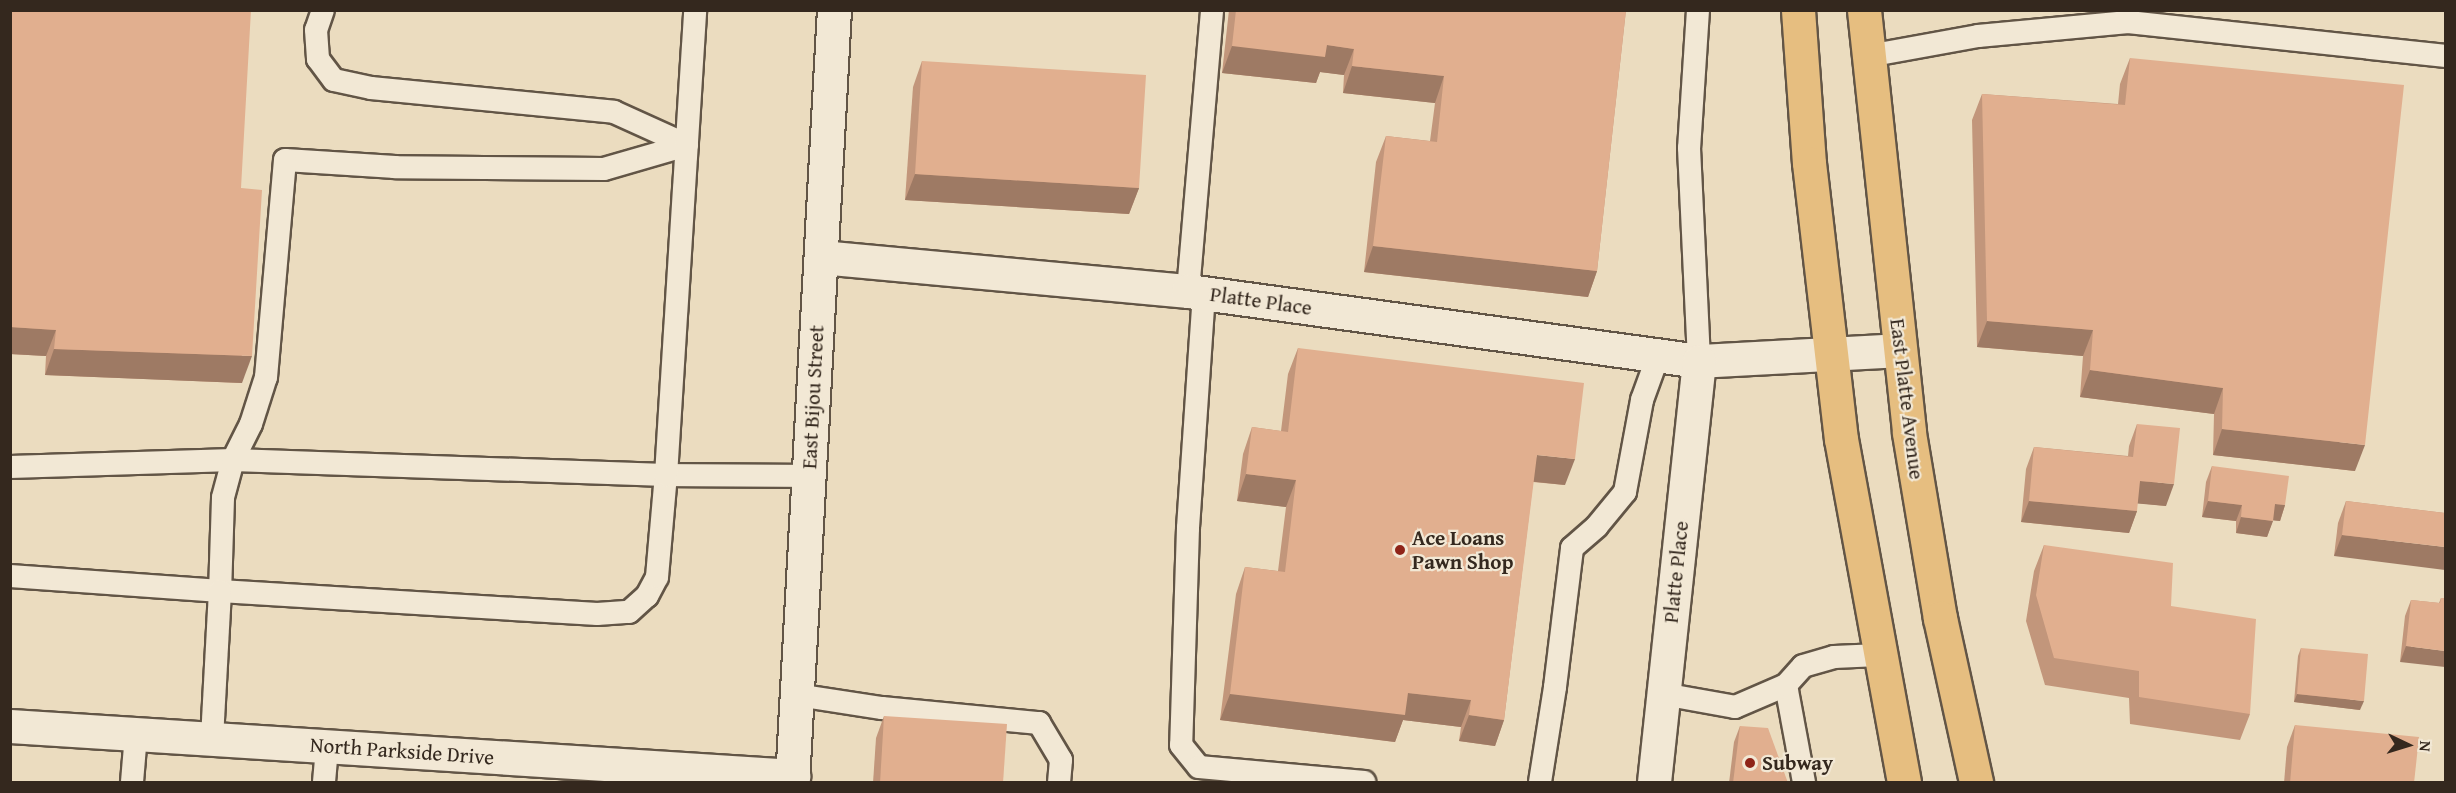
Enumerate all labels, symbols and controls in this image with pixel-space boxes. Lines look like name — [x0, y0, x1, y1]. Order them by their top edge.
street label: Platte Place — [1208, 281, 1314, 321]
street label: East Platte Avenue — [1885, 317, 1929, 481]
street label: East Bijou Street — [797, 324, 829, 470]
street label: Platte Place — [1658, 520, 1694, 624]
place label: Ace Loans Pawn Shop — [1412, 525, 1513, 575]
marker: Ace Loans Pawn Shop — [1393, 543, 1407, 557]
north arrow — [2378, 715, 2438, 775]
street label: North Parkside Drive — [309, 732, 495, 770]
text: N — [2414, 740, 2438, 752]
place label: Subway — [1762, 750, 1833, 776]
marker: Subway — [1743, 756, 1757, 770]

